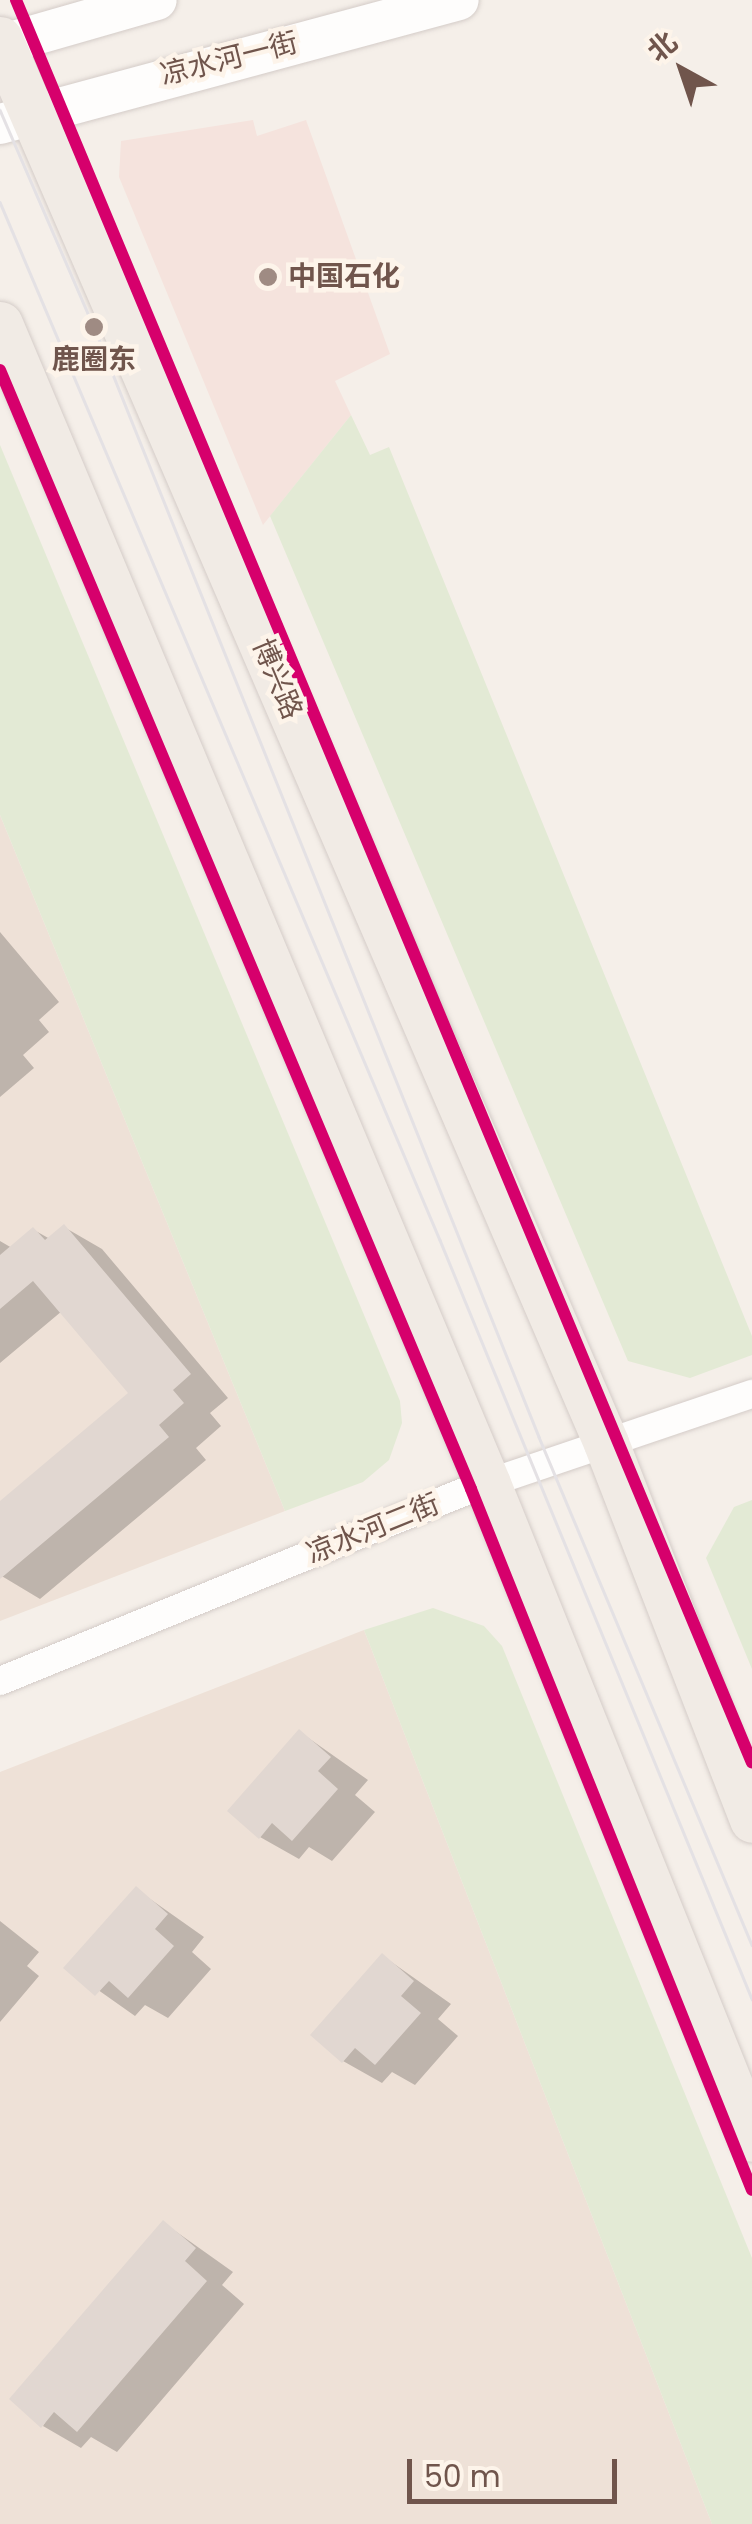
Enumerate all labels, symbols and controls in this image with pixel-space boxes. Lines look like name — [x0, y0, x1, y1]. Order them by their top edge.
north arrow — [632, 20, 732, 120]
text: 北 — [639, 23, 686, 71]
street label: 凉水河一街 — [157, 26, 301, 92]
place label: 中国石化 — [288, 260, 400, 294]
marker: 中国石化 — [257, 266, 279, 288]
marker: 鹿圈东 — [83, 316, 105, 338]
place label: 鹿圈东 — [52, 343, 136, 377]
street label: 博兴路 — [245, 634, 309, 724]
street label: 凉水河二街 — [302, 1487, 444, 1571]
scale bar — [412, 2439, 622, 2501]
text: 50 m — [424, 2455, 501, 2498]

